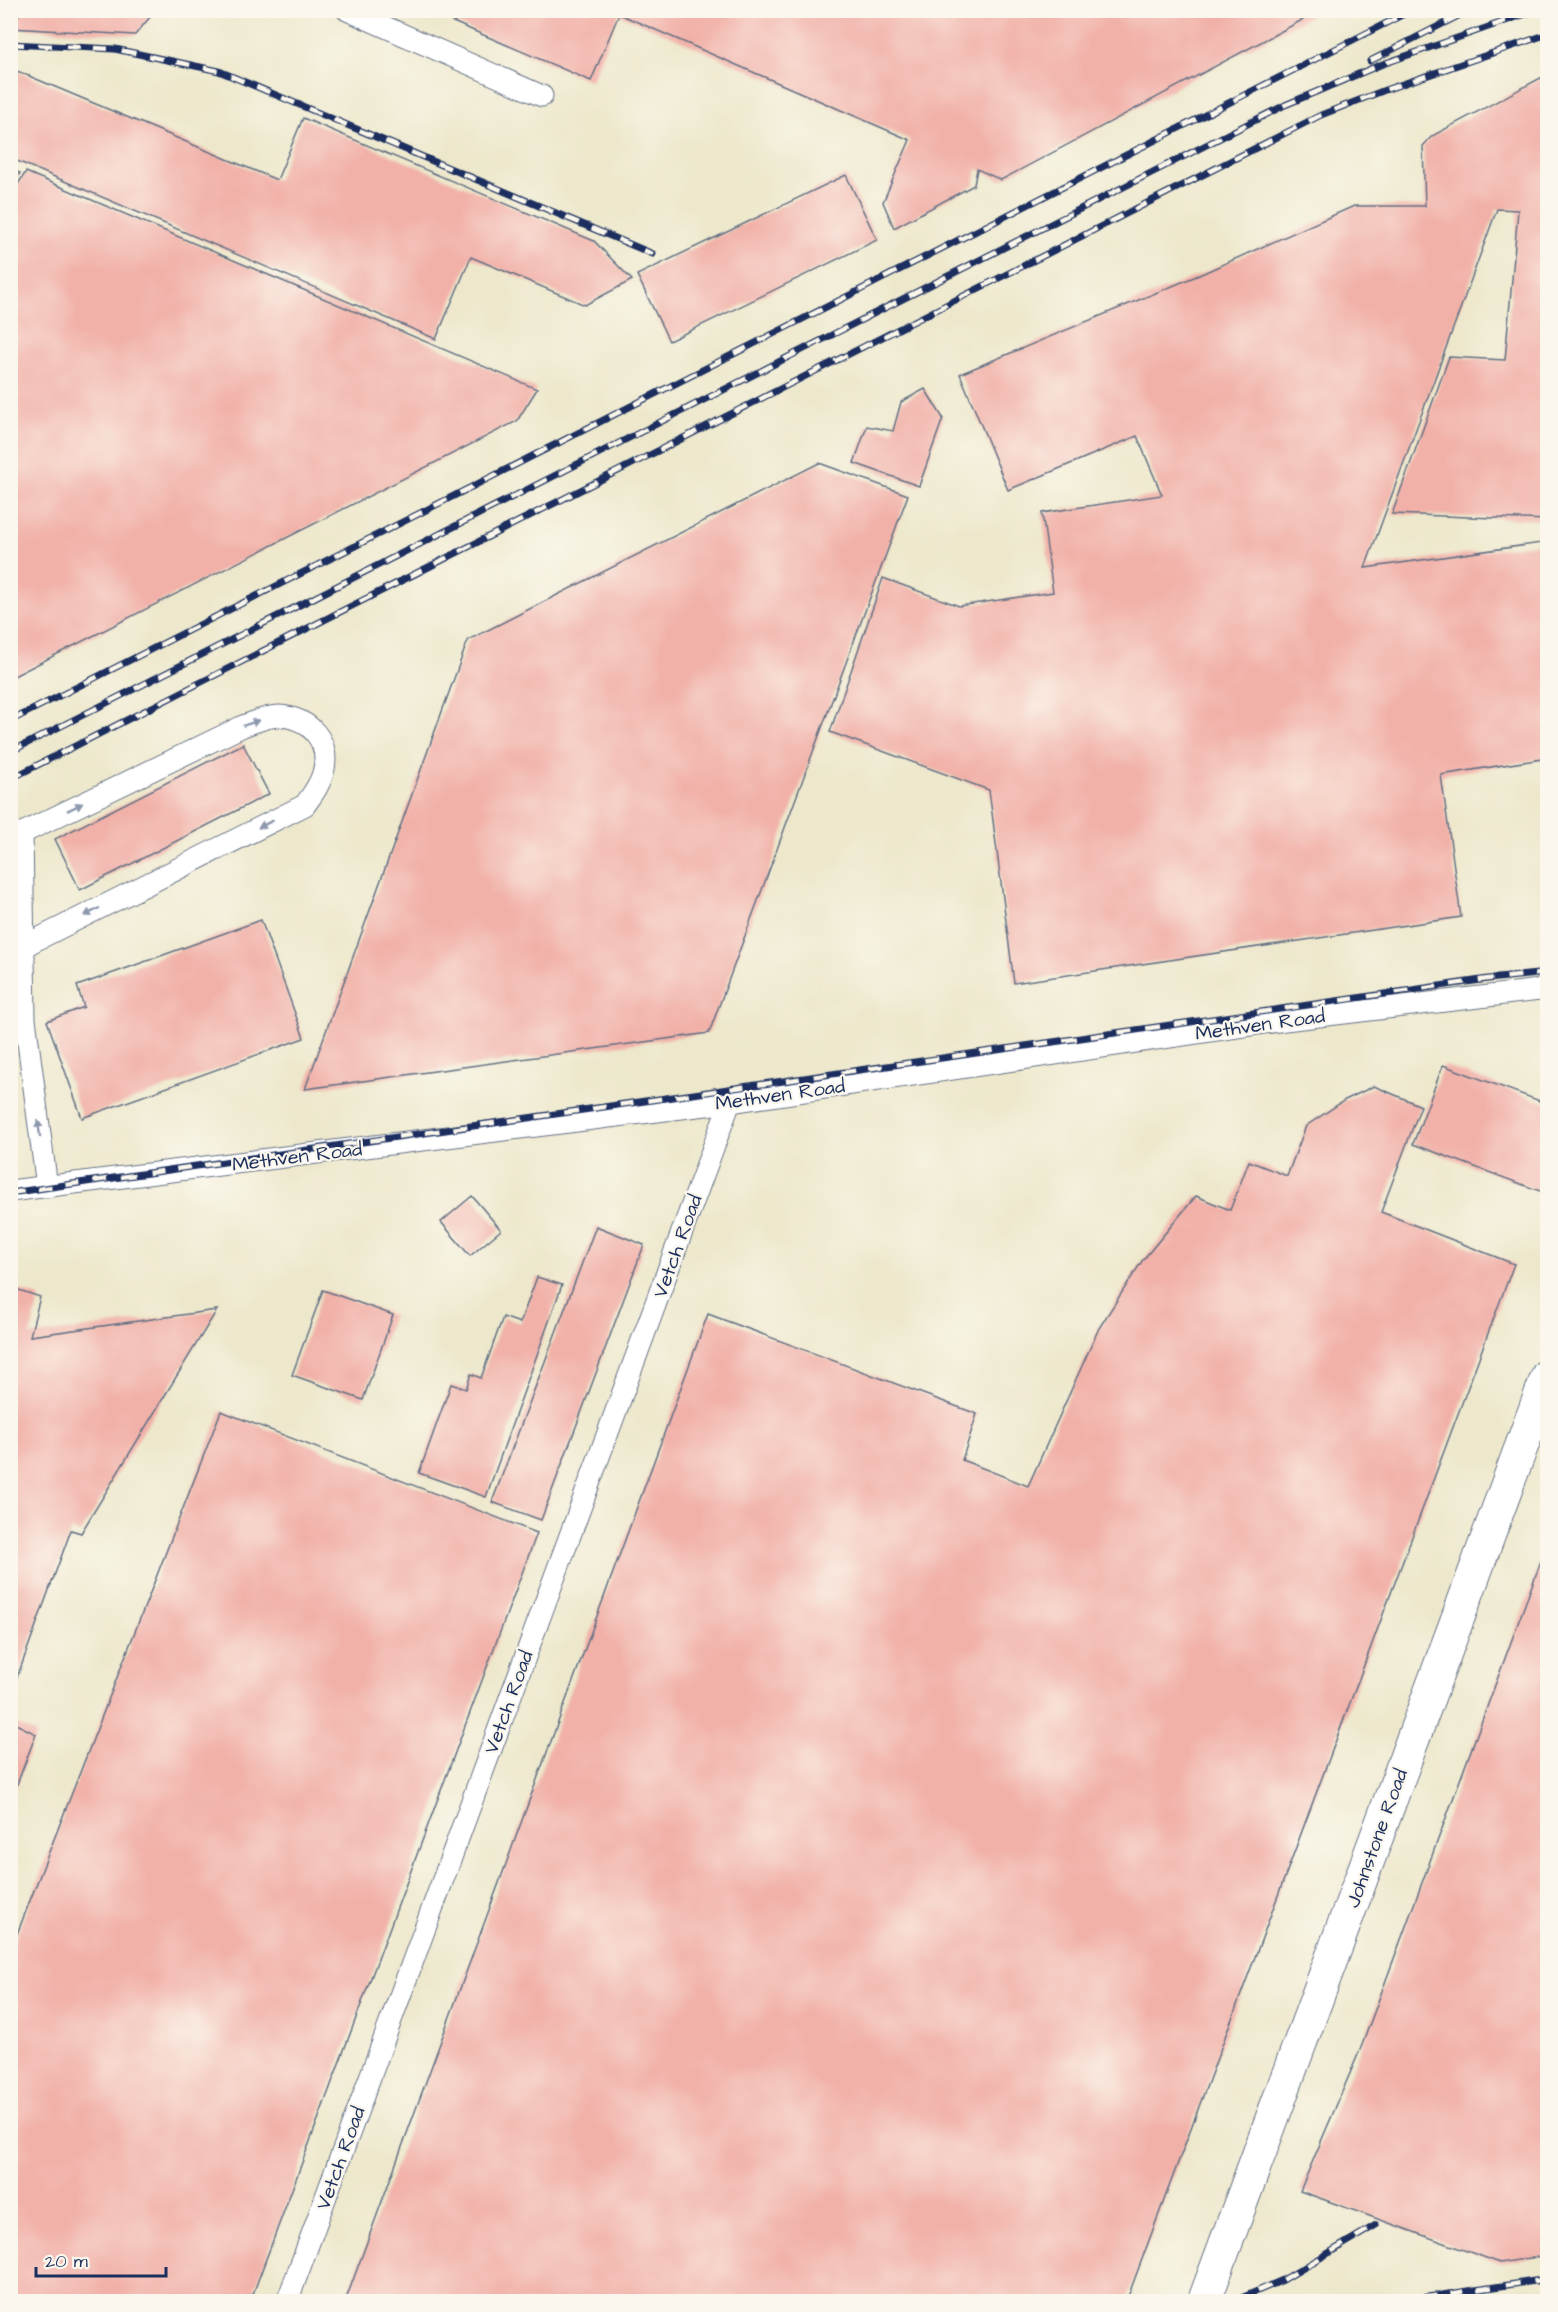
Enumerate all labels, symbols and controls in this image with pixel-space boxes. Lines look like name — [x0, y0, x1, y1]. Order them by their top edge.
one-way arrow — [242, 718, 260, 728]
one-way arrow — [66, 803, 83, 812]
one-way arrow — [257, 819, 275, 829]
one-way arrow — [83, 907, 100, 916]
street label: Methven Road — [1194, 1002, 1327, 1048]
street label: Methven Road — [714, 1072, 847, 1118]
one-way arrow — [34, 1120, 43, 1139]
street label: Methven Road — [231, 1135, 364, 1179]
street label: Vetch Road — [646, 1191, 710, 1302]
street label: Vetch Road — [477, 1647, 541, 1758]
street label: Johnstone Road — [1339, 1765, 1415, 1912]
street label: Vetch Road — [309, 2103, 373, 2214]
scale bar — [36, 2240, 166, 2278]
text: 20 m — [45, 2249, 88, 2274]

